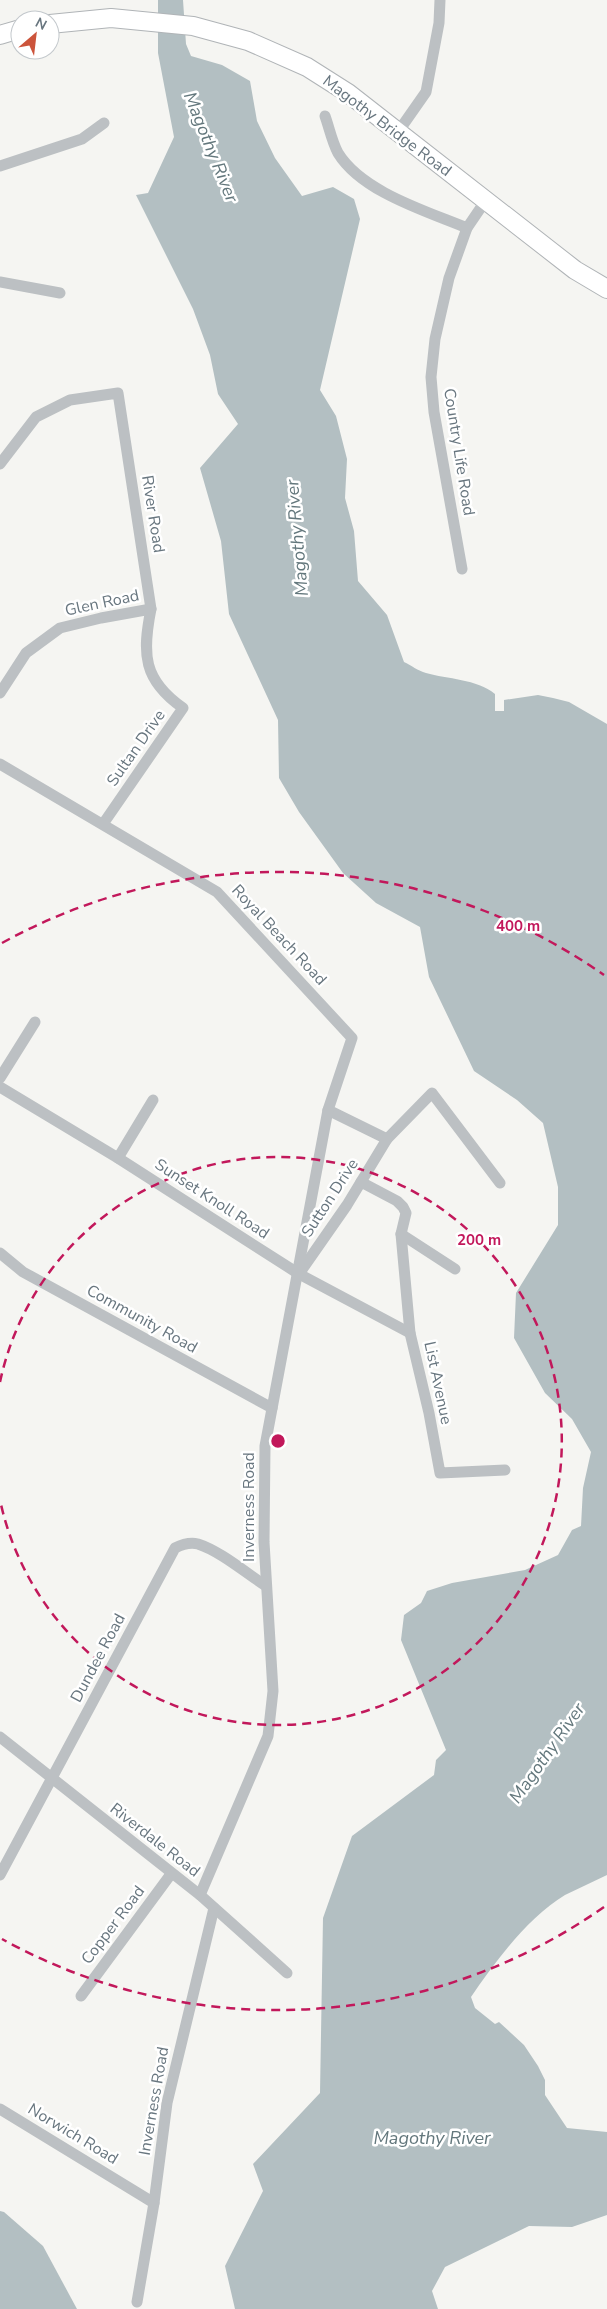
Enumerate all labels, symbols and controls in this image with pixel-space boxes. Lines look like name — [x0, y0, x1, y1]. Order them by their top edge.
north arrow — [10, 10, 60, 60]
text: N — [32, 13, 50, 35]
street label: Magothy Bridge Road — [318, 70, 456, 182]
water label: Magothy River — [178, 88, 244, 206]
street label: Country Life Road — [438, 387, 480, 517]
street label: River Road — [136, 474, 170, 554]
water label: Magothy River — [280, 478, 314, 597]
street label: Glen Road — [63, 584, 141, 622]
street label: Sultan Drive — [102, 705, 170, 791]
street label: Royal Beach Road — [227, 880, 331, 990]
text: 400 m — [496, 916, 540, 936]
street label: Sunset Knoll Road — [150, 1154, 274, 1244]
street label: Sutton Drive — [296, 1154, 364, 1242]
text: 200 m — [457, 1230, 501, 1250]
street label: Community Road — [83, 1279, 201, 1359]
street label: List Avenue — [418, 1340, 458, 1426]
centre of rings — [269, 1432, 287, 1450]
street label: Inverness Road — [238, 1452, 260, 1562]
street label: Dundee Road — [65, 1610, 131, 1706]
water label: Magothy River — [504, 1698, 591, 1808]
street label: Riverdale Road — [105, 1798, 205, 1882]
street label: Copper Road — [76, 1881, 150, 1969]
street label: Inverness Road — [134, 2045, 174, 2157]
street label: Norwich Road — [24, 2098, 122, 2170]
water label: Magothy River — [373, 2126, 491, 2150]

